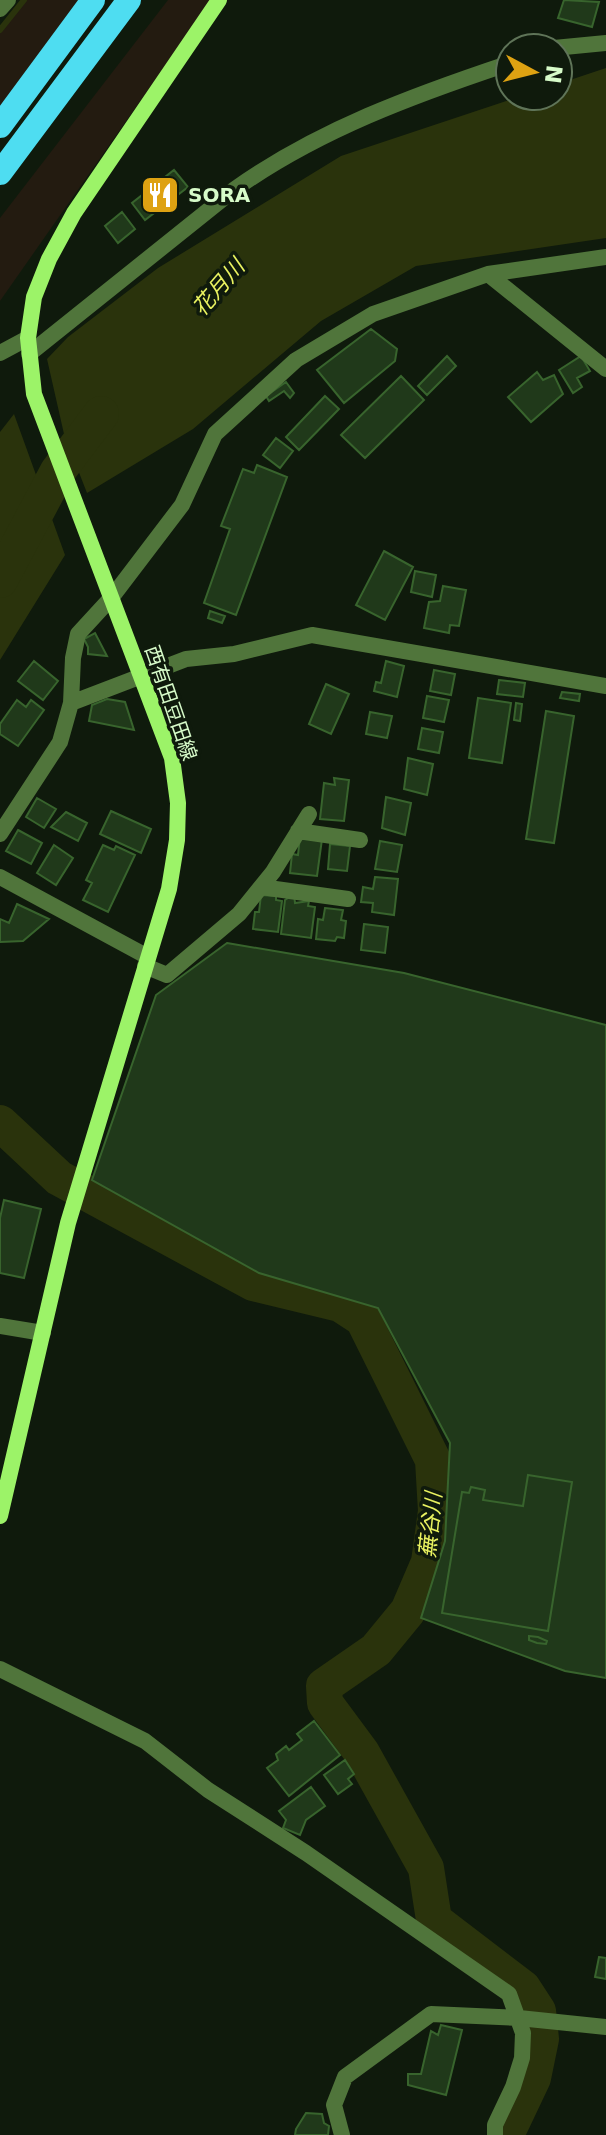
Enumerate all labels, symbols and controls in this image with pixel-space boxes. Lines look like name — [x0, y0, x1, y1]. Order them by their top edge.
north arrow — [494, 32, 574, 112]
text: N — [540, 64, 567, 85]
restaurant icon: SORA — [139, 174, 181, 216]
place label: SORA — [188, 183, 251, 207]
water label: 花月川 — [187, 253, 251, 320]
street label: 西有田豆田線 — [140, 642, 202, 764]
water label: 蕪谷川 — [415, 1489, 447, 1559]

